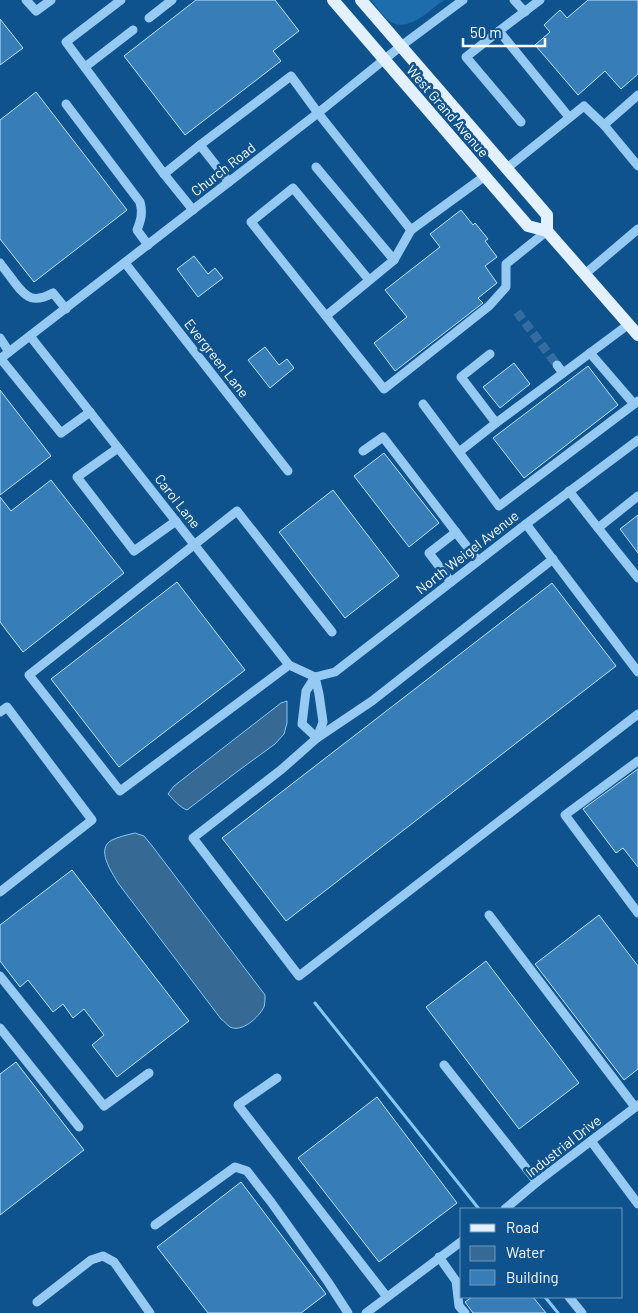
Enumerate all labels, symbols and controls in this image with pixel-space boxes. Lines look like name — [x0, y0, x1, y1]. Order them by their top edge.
scale bar — [463, 15, 546, 47]
text: 50 m — [470, 23, 502, 41]
street label: West Grand Avenue — [403, 61, 493, 161]
street label: Church Road — [187, 139, 259, 199]
street label: Evergreen Lane — [181, 315, 253, 401]
street label: Carol Lane — [152, 470, 204, 532]
street label: North Weigel Avenue — [412, 507, 522, 597]
street label: Industrial Drive — [522, 1111, 604, 1181]
legend — [460, 1208, 623, 1298]
text: Road — [506, 1218, 539, 1236]
text: Water — [506, 1243, 545, 1261]
text: Building — [506, 1268, 559, 1286]

